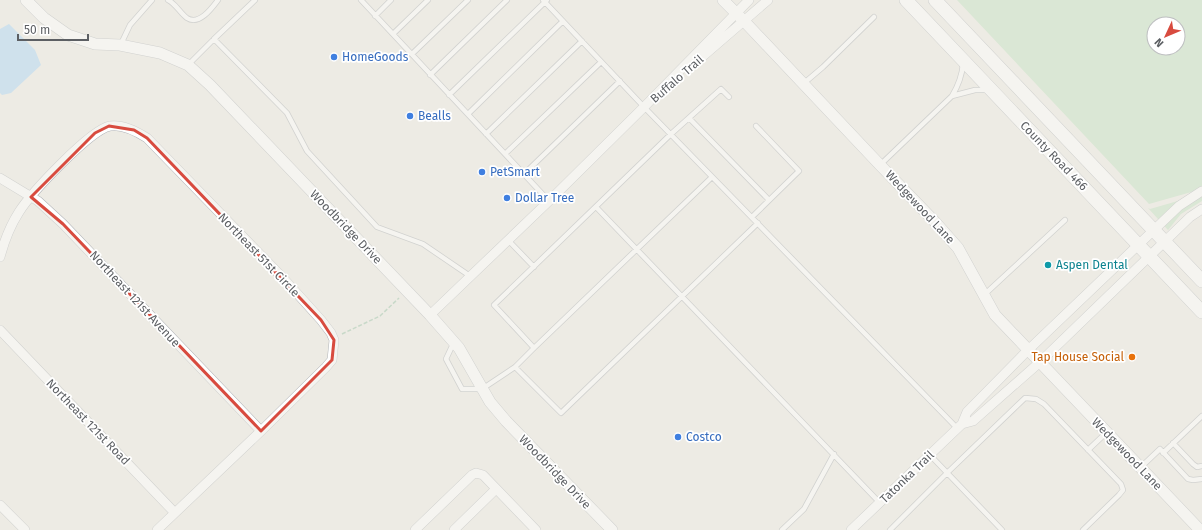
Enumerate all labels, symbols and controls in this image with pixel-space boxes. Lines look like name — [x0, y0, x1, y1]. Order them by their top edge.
scale bar — [18, 16, 88, 42]
north arrow — [1146, 16, 1186, 56]
text: 50 m — [24, 23, 50, 37]
text: N — [1152, 35, 1166, 50]
place label: HomeGoods — [342, 50, 409, 64]
marker: HomeGoods — [329, 52, 339, 62]
street label: Buffalo Trail — [648, 52, 707, 106]
place label: Bealls — [418, 109, 451, 123]
marker: Bealls — [405, 111, 415, 121]
street label: County Road 466 — [1017, 118, 1091, 194]
place label: PetSmart — [490, 165, 540, 179]
marker: PetSmart — [477, 167, 487, 177]
street label: Wedgewood Lane — [882, 167, 958, 247]
street label: Woodbridge Drive — [307, 187, 385, 267]
place label: Dollar Tree — [515, 191, 574, 205]
marker: Dollar Tree — [502, 193, 512, 203]
street label: Northeast 51st Circle — [215, 210, 303, 300]
street label: Northeast 121st Avenue — [87, 248, 183, 350]
place label: Aspen Dental — [1056, 258, 1128, 272]
marker: Aspen Dental — [1043, 260, 1053, 270]
place label: Tap House Social — [1031, 350, 1124, 364]
marker: Tap House Social — [1127, 352, 1137, 362]
street label: Northeast 121st Road — [43, 376, 133, 468]
street label: Wedgewood Lane — [1089, 415, 1165, 493]
place label: Costco — [686, 430, 722, 444]
street label: Woodbridge Drive — [516, 432, 594, 512]
marker: Costco — [673, 432, 683, 442]
street label: Tatonka Trail — [877, 447, 937, 506]

